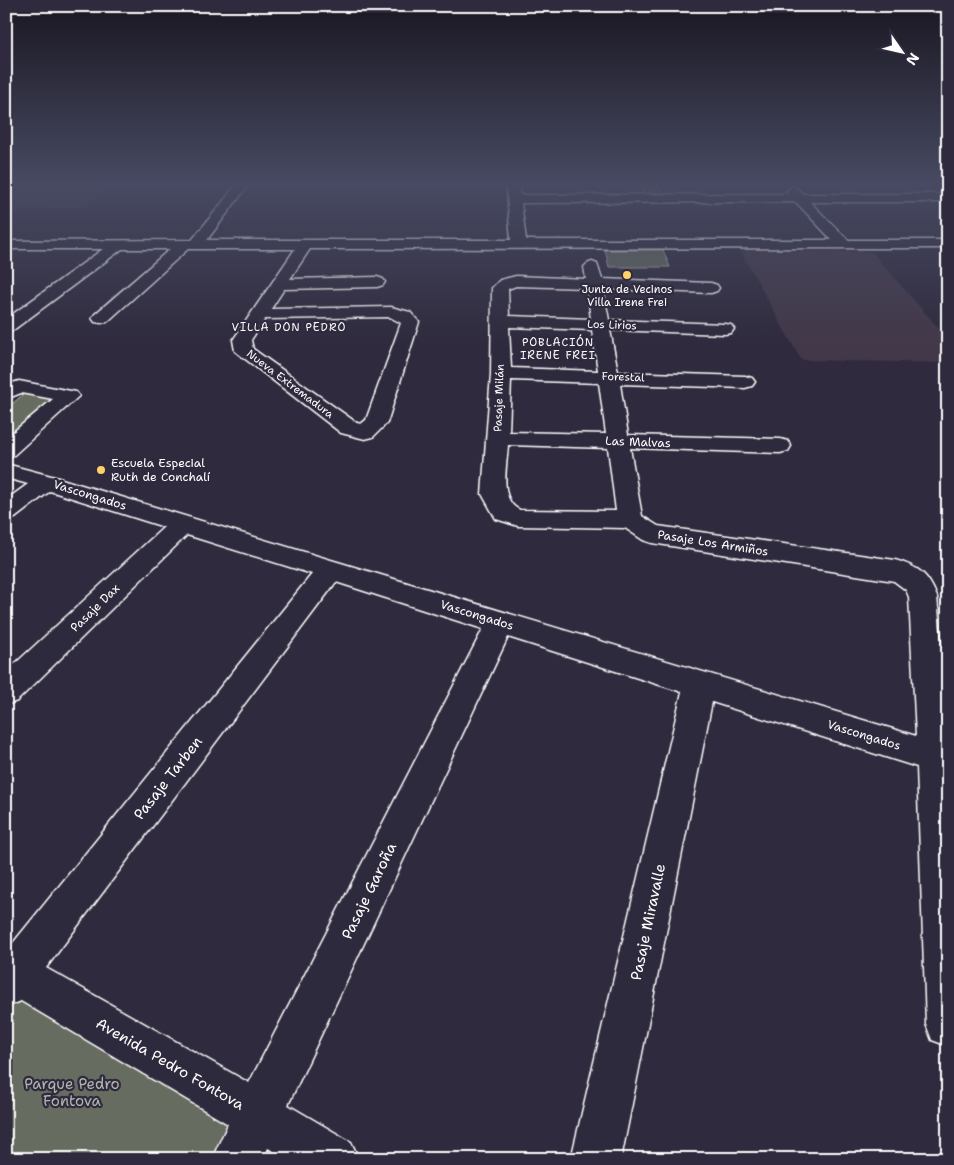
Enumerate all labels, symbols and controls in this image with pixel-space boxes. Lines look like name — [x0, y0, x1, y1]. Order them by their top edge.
north arrow — [876, 28, 926, 78]
text: N — [902, 50, 923, 69]
marker: Junta de Vecinos Villa Irene Frei — [621, 269, 633, 281]
place label: Junta de Vecinos Villa Irene Frei — [582, 282, 672, 310]
street label: Los Lirios — [587, 317, 637, 333]
district label: VILLA DON PEDRO — [232, 320, 346, 335]
district label: POBLACIÓN IRENE FREI — [520, 334, 596, 363]
street label: Nueva Extremadura — [243, 346, 337, 422]
street label: Pasaje Milán — [490, 364, 508, 432]
street label: Forestal — [601, 369, 645, 385]
street label: Las Malvas — [605, 433, 671, 451]
place label: Escuela Especial Ruth de Conchalí — [111, 455, 211, 485]
marker: Escuela Especial Ruth de Conchalí — [95, 464, 107, 476]
street label: Vascongados — [51, 476, 129, 514]
street label: Pasaje Los Armiños — [656, 526, 770, 560]
street label: Pasaje Dax — [67, 581, 123, 635]
street label: Vascongados — [438, 596, 516, 634]
street label: Vascongados — [825, 716, 903, 754]
street label: Pasaje Tarben — [129, 732, 207, 824]
street label: Pasaje Garoña — [337, 839, 401, 943]
street label: Pasaje Miravalle — [626, 862, 670, 982]
street label: Avenida Pedro Fontova — [92, 1013, 248, 1115]
park label: Parque Pedro Fontova — [24, 1074, 120, 1111]

